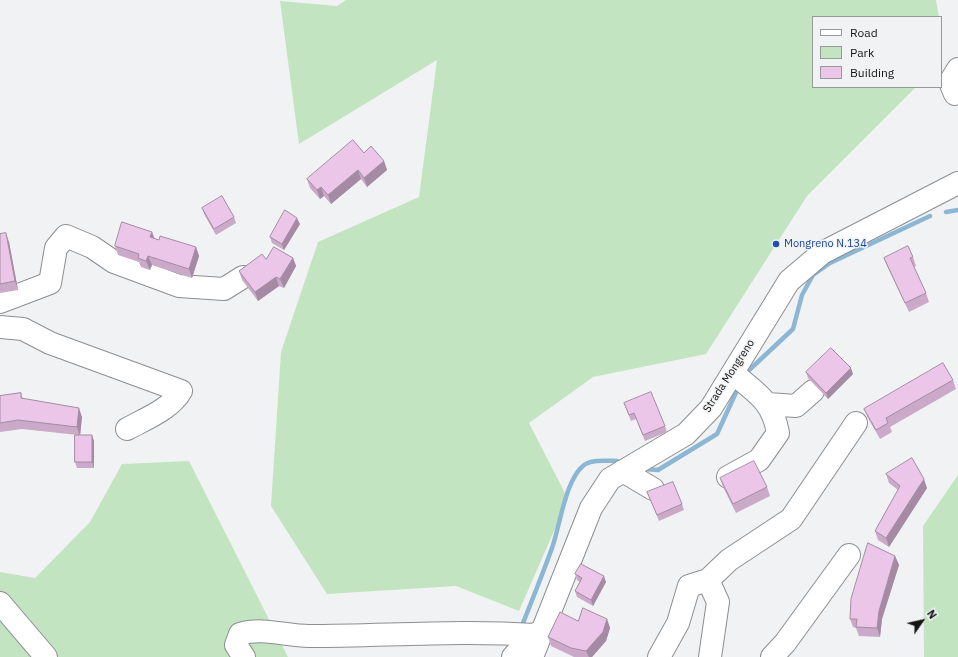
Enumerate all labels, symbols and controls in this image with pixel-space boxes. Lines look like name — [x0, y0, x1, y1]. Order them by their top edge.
legend — [812, 16, 942, 88]
text: Road — [850, 25, 878, 40]
text: Park — [850, 45, 874, 60]
text: Building — [850, 65, 894, 80]
place label: Mongreno N.134 — [784, 237, 867, 251]
marker: Mongreno N.134 — [771, 239, 781, 249]
street label: Strada Mongreno — [700, 337, 758, 415]
north arrow — [902, 601, 942, 641]
text: N — [924, 607, 940, 622]

